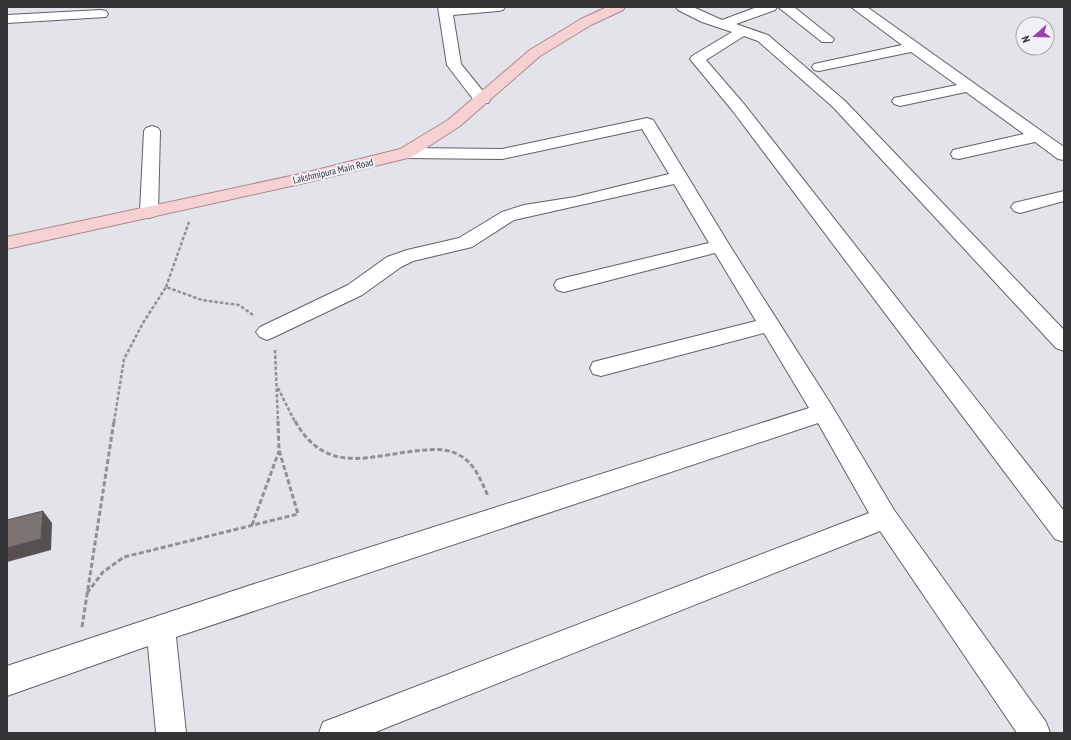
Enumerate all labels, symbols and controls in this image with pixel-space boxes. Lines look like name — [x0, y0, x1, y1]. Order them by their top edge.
north arrow — [1015, 16, 1055, 56]
text: N — [1018, 34, 1033, 45]
street label: Lakshmipura Main Road — [292, 155, 374, 187]

